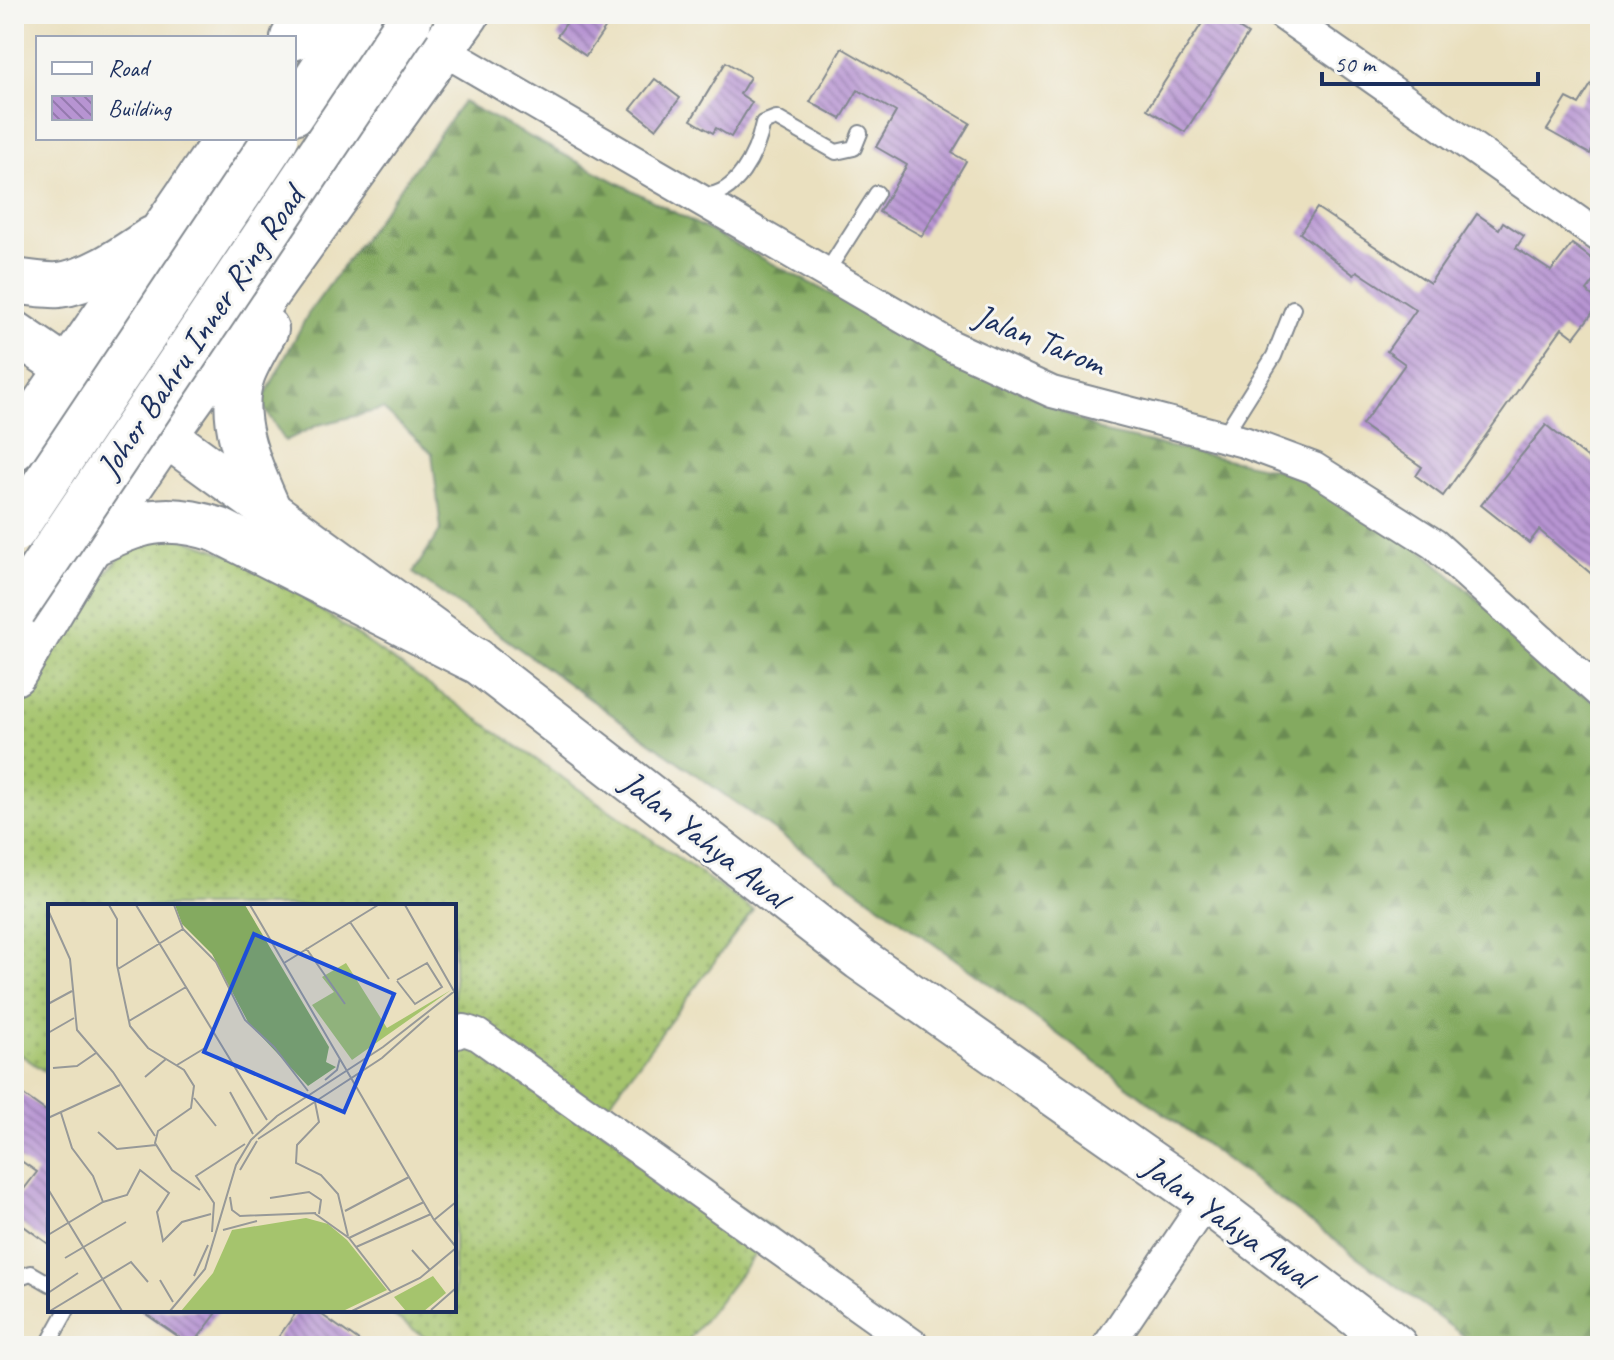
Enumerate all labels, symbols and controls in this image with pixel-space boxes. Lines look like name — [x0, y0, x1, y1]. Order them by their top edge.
legend — [36, 36, 296, 140]
scale bar — [1322, 36, 1538, 86]
text: 50 m — [1334, 49, 1377, 79]
text: Road — [108, 53, 152, 83]
text: Building — [108, 93, 173, 123]
street label: Johor Bahru Inner Ring Road — [85, 174, 316, 487]
street label: Jalan Tarom — [966, 293, 1114, 386]
street label: Jalan Yahya Awal — [611, 759, 802, 922]
inset map — [48, 904, 456, 1312]
street label: Jalan Yahya Awal — [1133, 1143, 1327, 1301]

